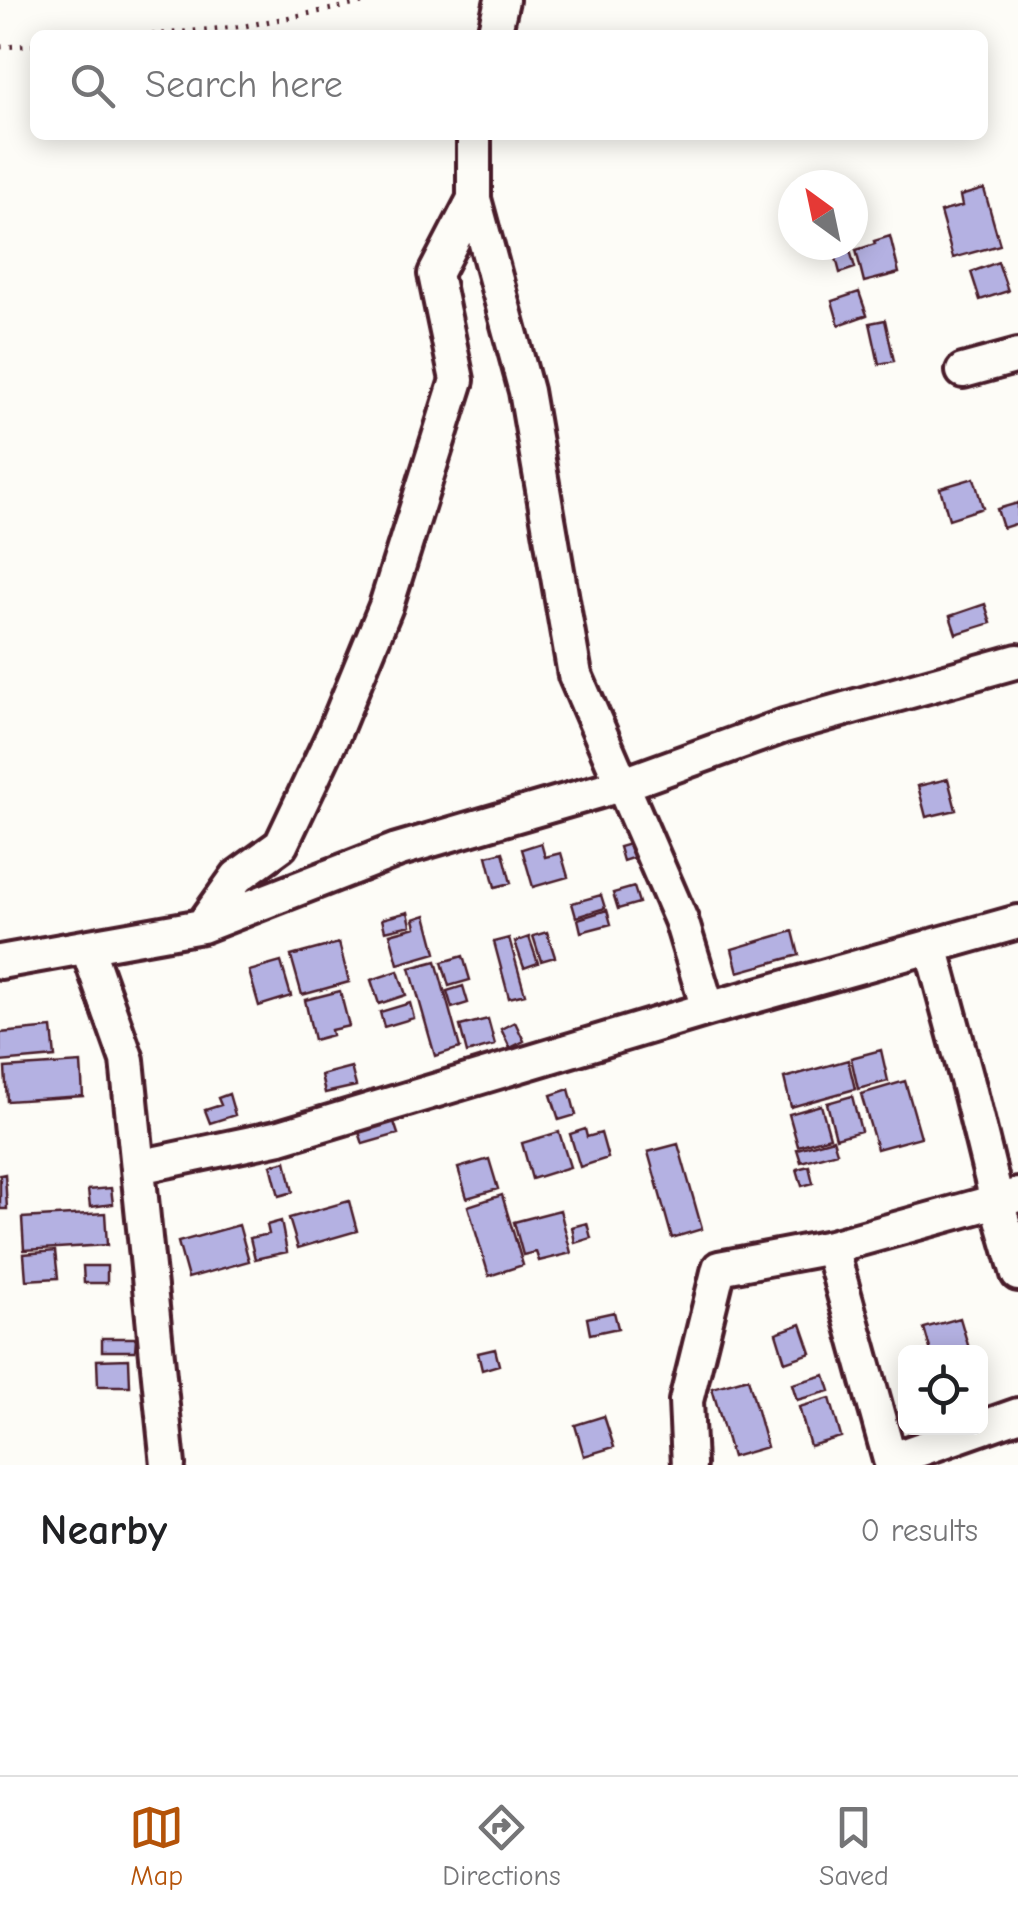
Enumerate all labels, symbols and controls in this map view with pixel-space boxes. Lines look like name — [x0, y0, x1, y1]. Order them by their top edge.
search box — [30, 30, 988, 140]
icon: search — [65, 58, 120, 113]
text: Search here — [145, 63, 343, 107]
north arrow — [778, 170, 868, 260]
map controls — [898, 1345, 988, 1435]
button: locate — [898, 1345, 988, 1435]
text: Nearby — [40, 1506, 167, 1555]
text: 0 results — [861, 1512, 978, 1549]
tab: Map — [129, 1800, 184, 1892]
tab: Directions — [442, 1800, 561, 1892]
tab: Saved — [819, 1800, 889, 1892]

